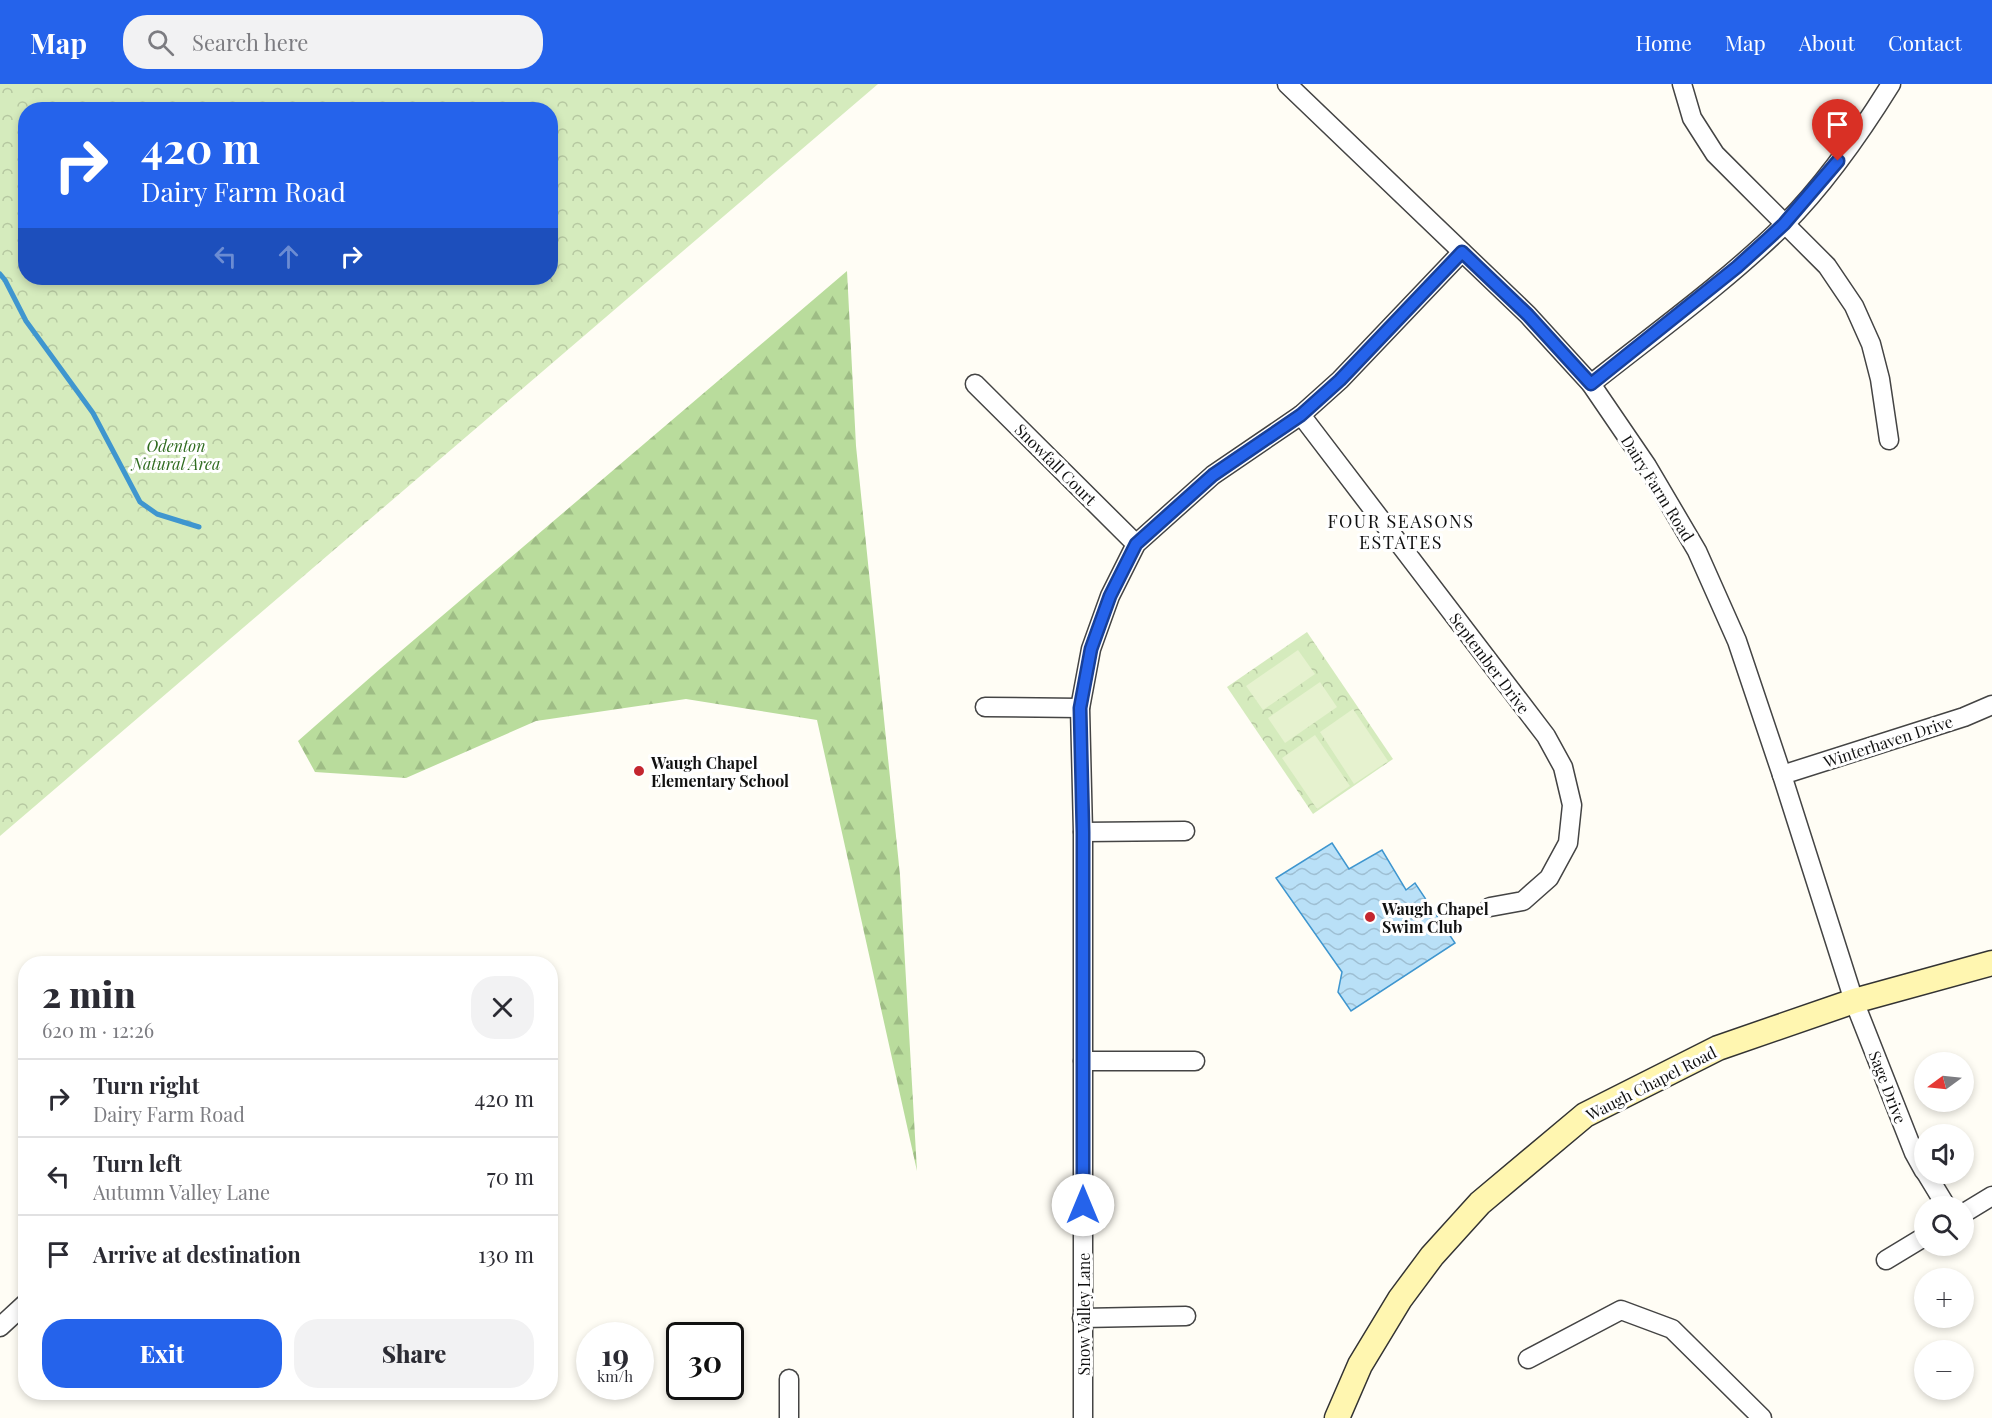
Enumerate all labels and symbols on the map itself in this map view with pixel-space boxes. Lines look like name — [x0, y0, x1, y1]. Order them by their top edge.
pin — [1812, 99, 1863, 161]
street label: Snowfall Court — [1011, 419, 1102, 510]
street label: Dairy Farm Road — [1617, 431, 1699, 545]
park label: Odenton Natural Area — [130, 435, 220, 474]
district label: FOUR SEASONS ESTATES — [1328, 509, 1474, 554]
street label: September Drive — [1445, 608, 1535, 718]
street label: Winterhaven Drive — [1820, 710, 1955, 772]
place label: Waugh Chapel Elementary School — [650, 752, 789, 791]
marker: Waugh Chapel Elementary School — [632, 764, 646, 778]
place label: Waugh Chapel Swim Club — [1381, 898, 1489, 937]
marker: Waugh Chapel Swim Club — [1363, 910, 1377, 924]
street label: Waugh Chapel Road — [1581, 1041, 1720, 1125]
street label: Sage Drive — [1865, 1048, 1911, 1126]
north arrow — [1914, 1052, 1974, 1112]
position arrow — [1051, 1173, 1115, 1237]
street label: Snow Valley Lane — [1073, 1253, 1094, 1375]
speed limit sign: 30 — [666, 1322, 744, 1400]

